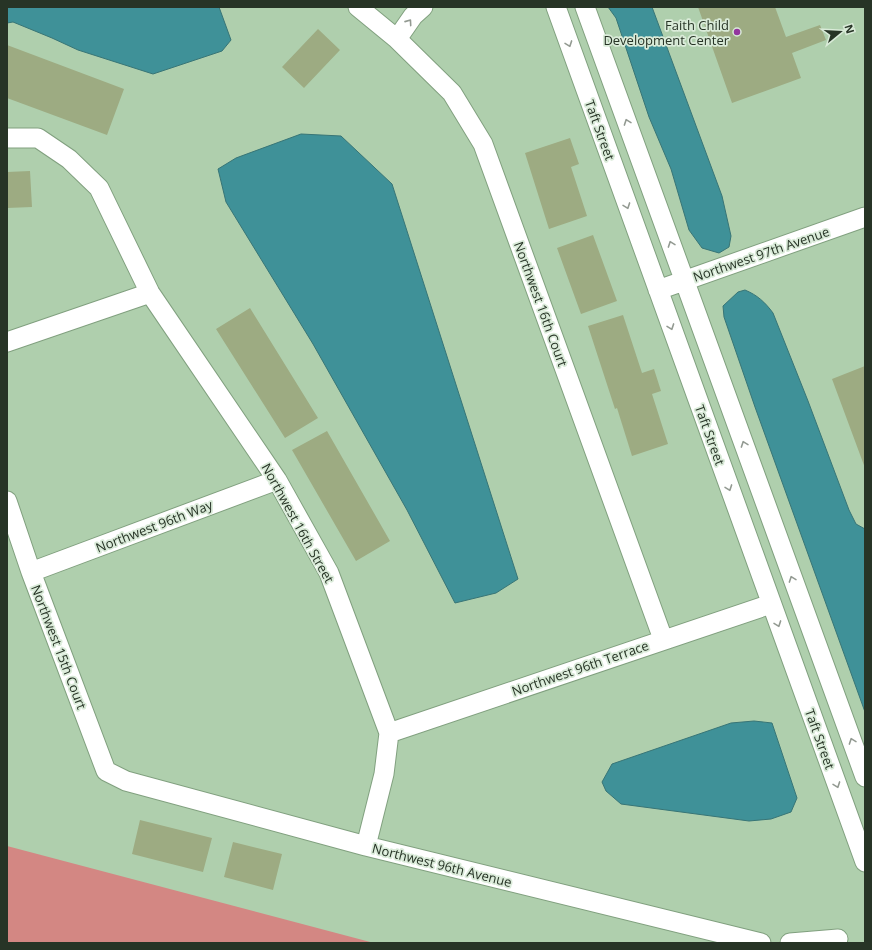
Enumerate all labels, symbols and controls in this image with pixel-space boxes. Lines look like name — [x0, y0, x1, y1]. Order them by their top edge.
north arrow — [820, 12, 860, 52]
place label: Faith Child Development Center — [603, 16, 730, 49]
one-way arrow — [404, 19, 412, 26]
text: N — [841, 22, 859, 35]
marker: Faith Child Development Center — [732, 27, 742, 37]
one-way arrow — [564, 40, 572, 47]
street label: Taft Street — [581, 97, 619, 163]
one-way arrow — [623, 118, 632, 125]
one-way arrow — [623, 203, 631, 210]
street label: Northwest 97th Avenue — [690, 222, 832, 286]
street label: Northwest 16th Court — [510, 239, 572, 369]
one-way arrow — [668, 240, 676, 247]
one-way arrow — [666, 323, 674, 330]
street label: Taft Street — [691, 402, 729, 468]
one-way arrow — [740, 440, 748, 447]
street label: Northwest 16th Street — [258, 460, 339, 586]
one-way arrow — [724, 485, 733, 492]
street label: Northwest 96th Way — [93, 495, 215, 557]
one-way arrow — [789, 576, 797, 583]
street label: Northwest 15th Court — [27, 582, 91, 712]
one-way arrow — [773, 620, 782, 627]
street label: Northwest 96th Terrace — [509, 636, 651, 700]
street label: Taft Street — [801, 706, 839, 772]
one-way arrow — [848, 737, 856, 744]
one-way arrow — [833, 782, 841, 789]
street label: Northwest 96th Avenue — [370, 839, 514, 891]

